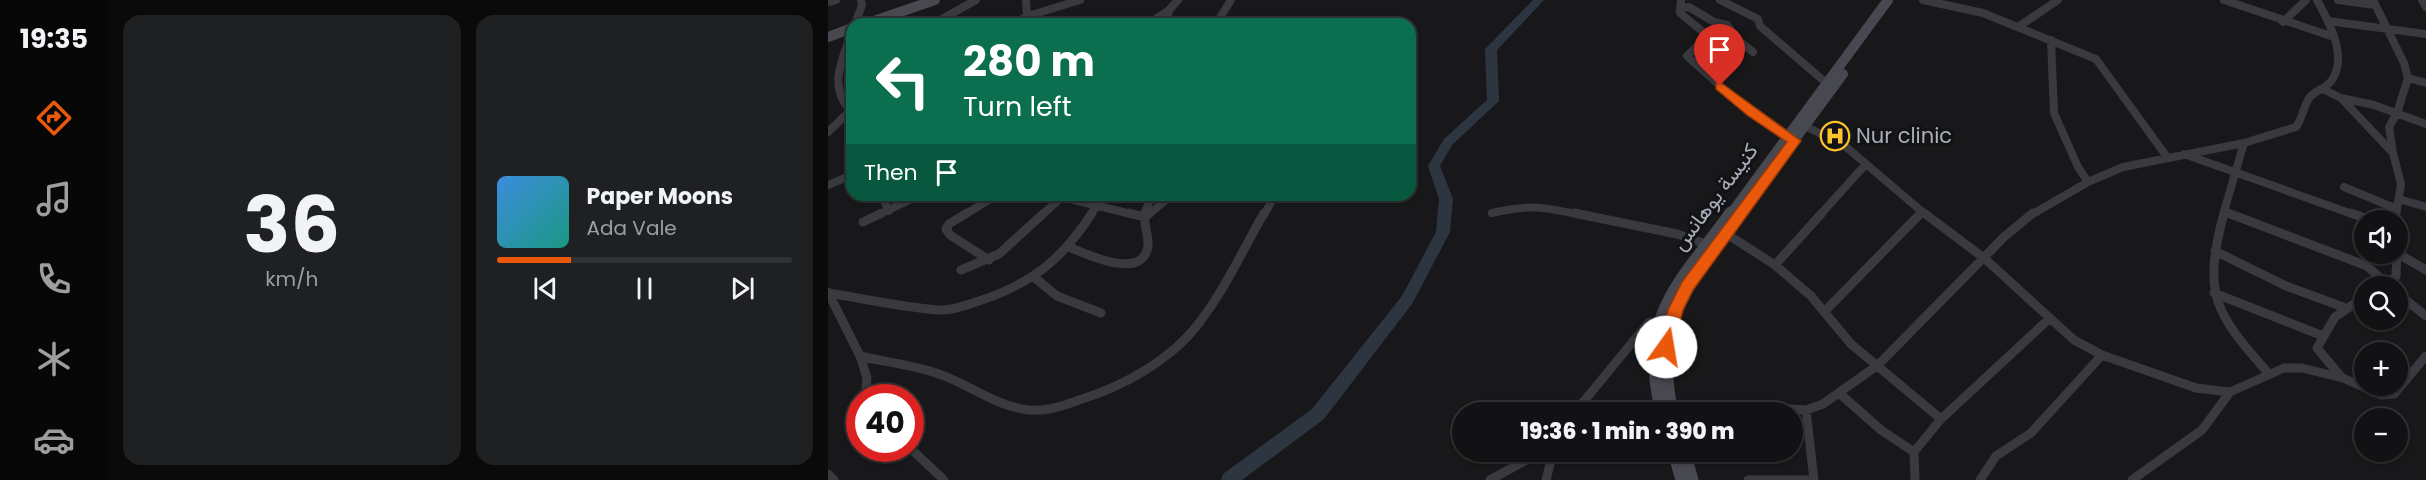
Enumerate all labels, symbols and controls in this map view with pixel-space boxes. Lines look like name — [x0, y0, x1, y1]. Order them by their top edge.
text: 19:35 — [20, 20, 88, 57]
pin — [1694, 24, 1745, 86]
text: 280 m — [963, 32, 1095, 91]
icon: arrive — [1703, 33, 1736, 66]
icon: left — [864, 42, 942, 120]
text: Turn left — [963, 88, 1072, 125]
icon: directions — [33, 97, 75, 139]
hospital icon: Nur clinic — [1819, 120, 1851, 152]
place label: Nur clinic — [1856, 121, 1952, 150]
street label: كنيسة يوهانس — [1665, 137, 1764, 256]
icon: arrive — [930, 156, 963, 189]
text: Then — [864, 157, 918, 188]
text: 36 — [243, 170, 340, 279]
icon: music — [33, 178, 75, 220]
text: Paper Moons — [587, 181, 733, 212]
map controls — [2354, 210, 2408, 462]
button: sound — [2354, 210, 2408, 264]
text: Ada Vale — [587, 214, 677, 242]
icon: phone — [33, 258, 75, 300]
text: km/h — [265, 265, 318, 293]
icon: previous — [529, 272, 562, 305]
icon: pause — [628, 272, 661, 305]
icon: next — [726, 272, 759, 305]
button: search — [2354, 276, 2408, 330]
position arrow — [1634, 315, 1698, 379]
icon: climate — [33, 338, 75, 380]
button: + — [2354, 342, 2408, 396]
speed limit sign: 40 — [846, 384, 924, 462]
button: − — [2354, 408, 2408, 462]
text: 19:36 · 1 min · 390 m — [1521, 416, 1734, 447]
icon: car — [33, 419, 75, 461]

